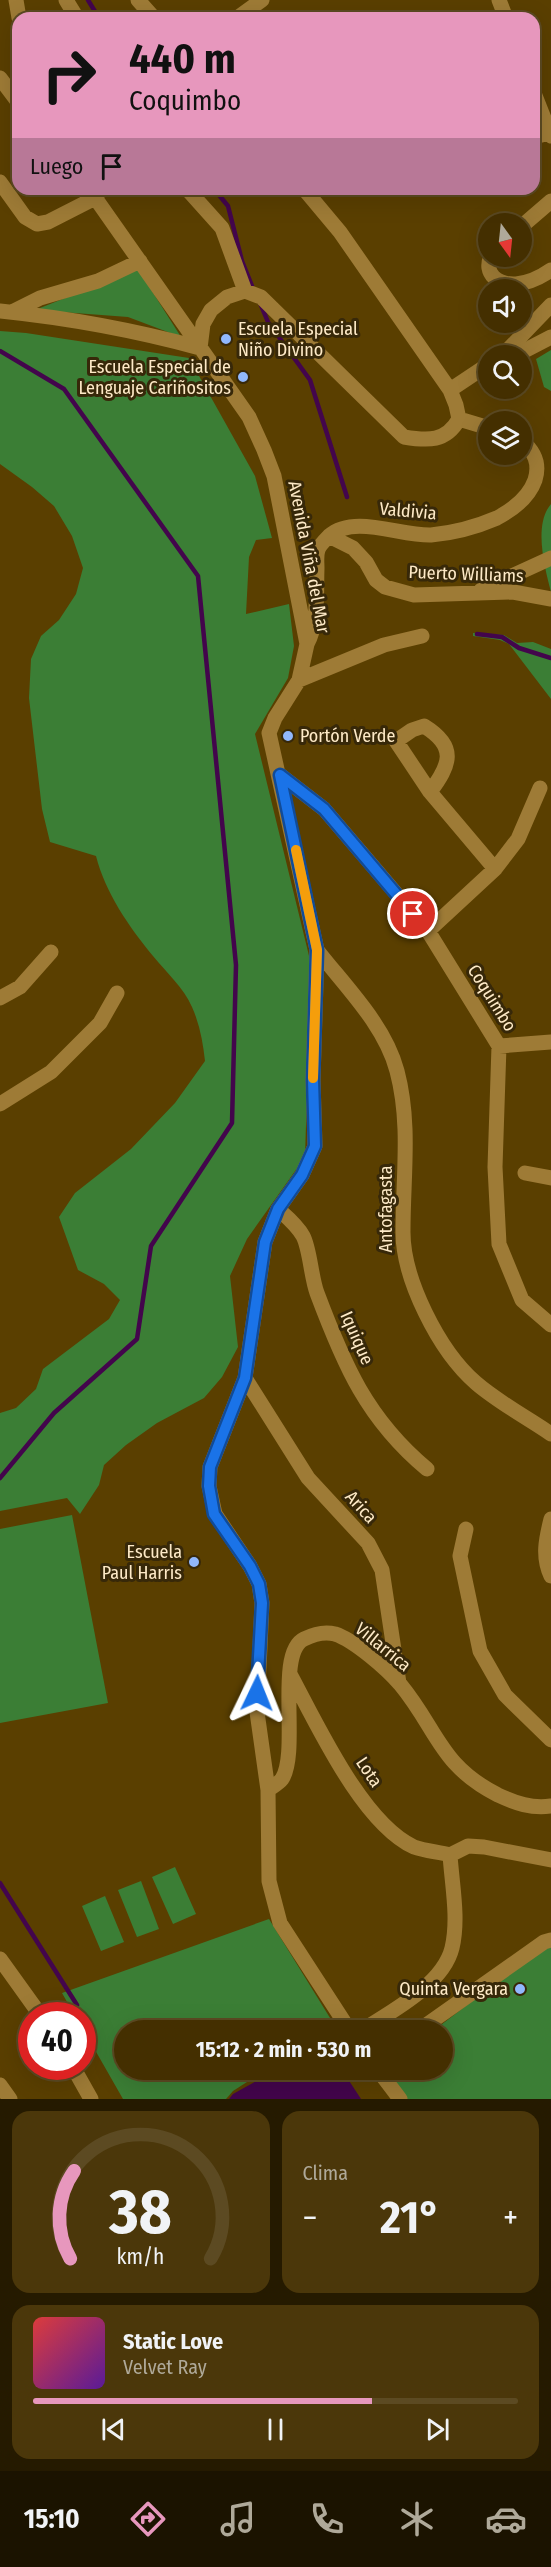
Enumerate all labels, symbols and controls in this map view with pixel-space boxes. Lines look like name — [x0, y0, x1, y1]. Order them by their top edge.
text: 440 m — [129, 34, 236, 84]
icon: right — [30, 36, 108, 114]
text: Coquimbo — [129, 85, 241, 117]
icon: arrive — [95, 150, 128, 183]
text: Luego — [30, 153, 83, 180]
north arrow — [478, 213, 532, 267]
map controls — [478, 213, 532, 465]
button: sound — [478, 279, 532, 333]
place label: Escuela Especial Niño Divino — [238, 318, 358, 361]
marker: Escuela Especial Niño Divino — [219, 332, 233, 346]
button: search — [478, 345, 532, 399]
place label: Escuela Especial de Lenguaje Cariñositos — [79, 356, 231, 399]
marker: Escuela Especial de Lenguaje Cariñositos — [236, 370, 250, 384]
button: layers — [478, 411, 532, 465]
street label: Avenida Viña del Mar — [283, 479, 335, 636]
street label: Valdivia — [379, 498, 438, 524]
street label: Puerto Williams — [408, 561, 524, 587]
place label: Portón Verde — [300, 725, 395, 747]
marker: Portón Verde — [281, 729, 295, 743]
pin — [387, 888, 438, 939]
icon: arrive — [396, 897, 429, 930]
street label: Coquimbo — [463, 960, 521, 1036]
street label: Antofagasta — [375, 1165, 397, 1252]
street label: Iquique — [336, 1308, 379, 1368]
street label: Arica — [341, 1486, 382, 1528]
place label: Escuela Paul Harris — [102, 1541, 182, 1584]
marker: Escuela Paul Harris — [187, 1555, 201, 1569]
street label: Villarrica — [351, 1618, 415, 1676]
position arrow — [225, 1661, 289, 1725]
street label: Lota — [351, 1753, 387, 1791]
place label: Quinta Vergara — [399, 1978, 508, 2000]
marker: Quinta Vergara — [513, 1982, 527, 1996]
speed limit sign: 40 — [18, 2002, 96, 2080]
text: 15:12 · 2 min · 530 m — [196, 2036, 371, 2063]
text: Clima — [303, 2161, 348, 2185]
text: 38 — [109, 2175, 172, 2250]
text: 21° — [380, 2191, 440, 2245]
text: − — [303, 2198, 317, 2238]
text: + — [503, 2198, 518, 2238]
text: km/h — [117, 2244, 165, 2270]
text: Static Love — [123, 2328, 223, 2355]
text: Velvet Ray — [123, 2355, 207, 2379]
icon: previous — [97, 2413, 130, 2446]
icon: pause — [259, 2413, 292, 2446]
icon: next — [421, 2413, 454, 2446]
icon: directions — [127, 2498, 169, 2540]
icon: music — [217, 2498, 259, 2540]
icon: phone — [306, 2498, 348, 2540]
icon: climate — [396, 2498, 438, 2540]
icon: car — [485, 2498, 527, 2540]
text: 15:10 — [24, 2503, 80, 2535]

